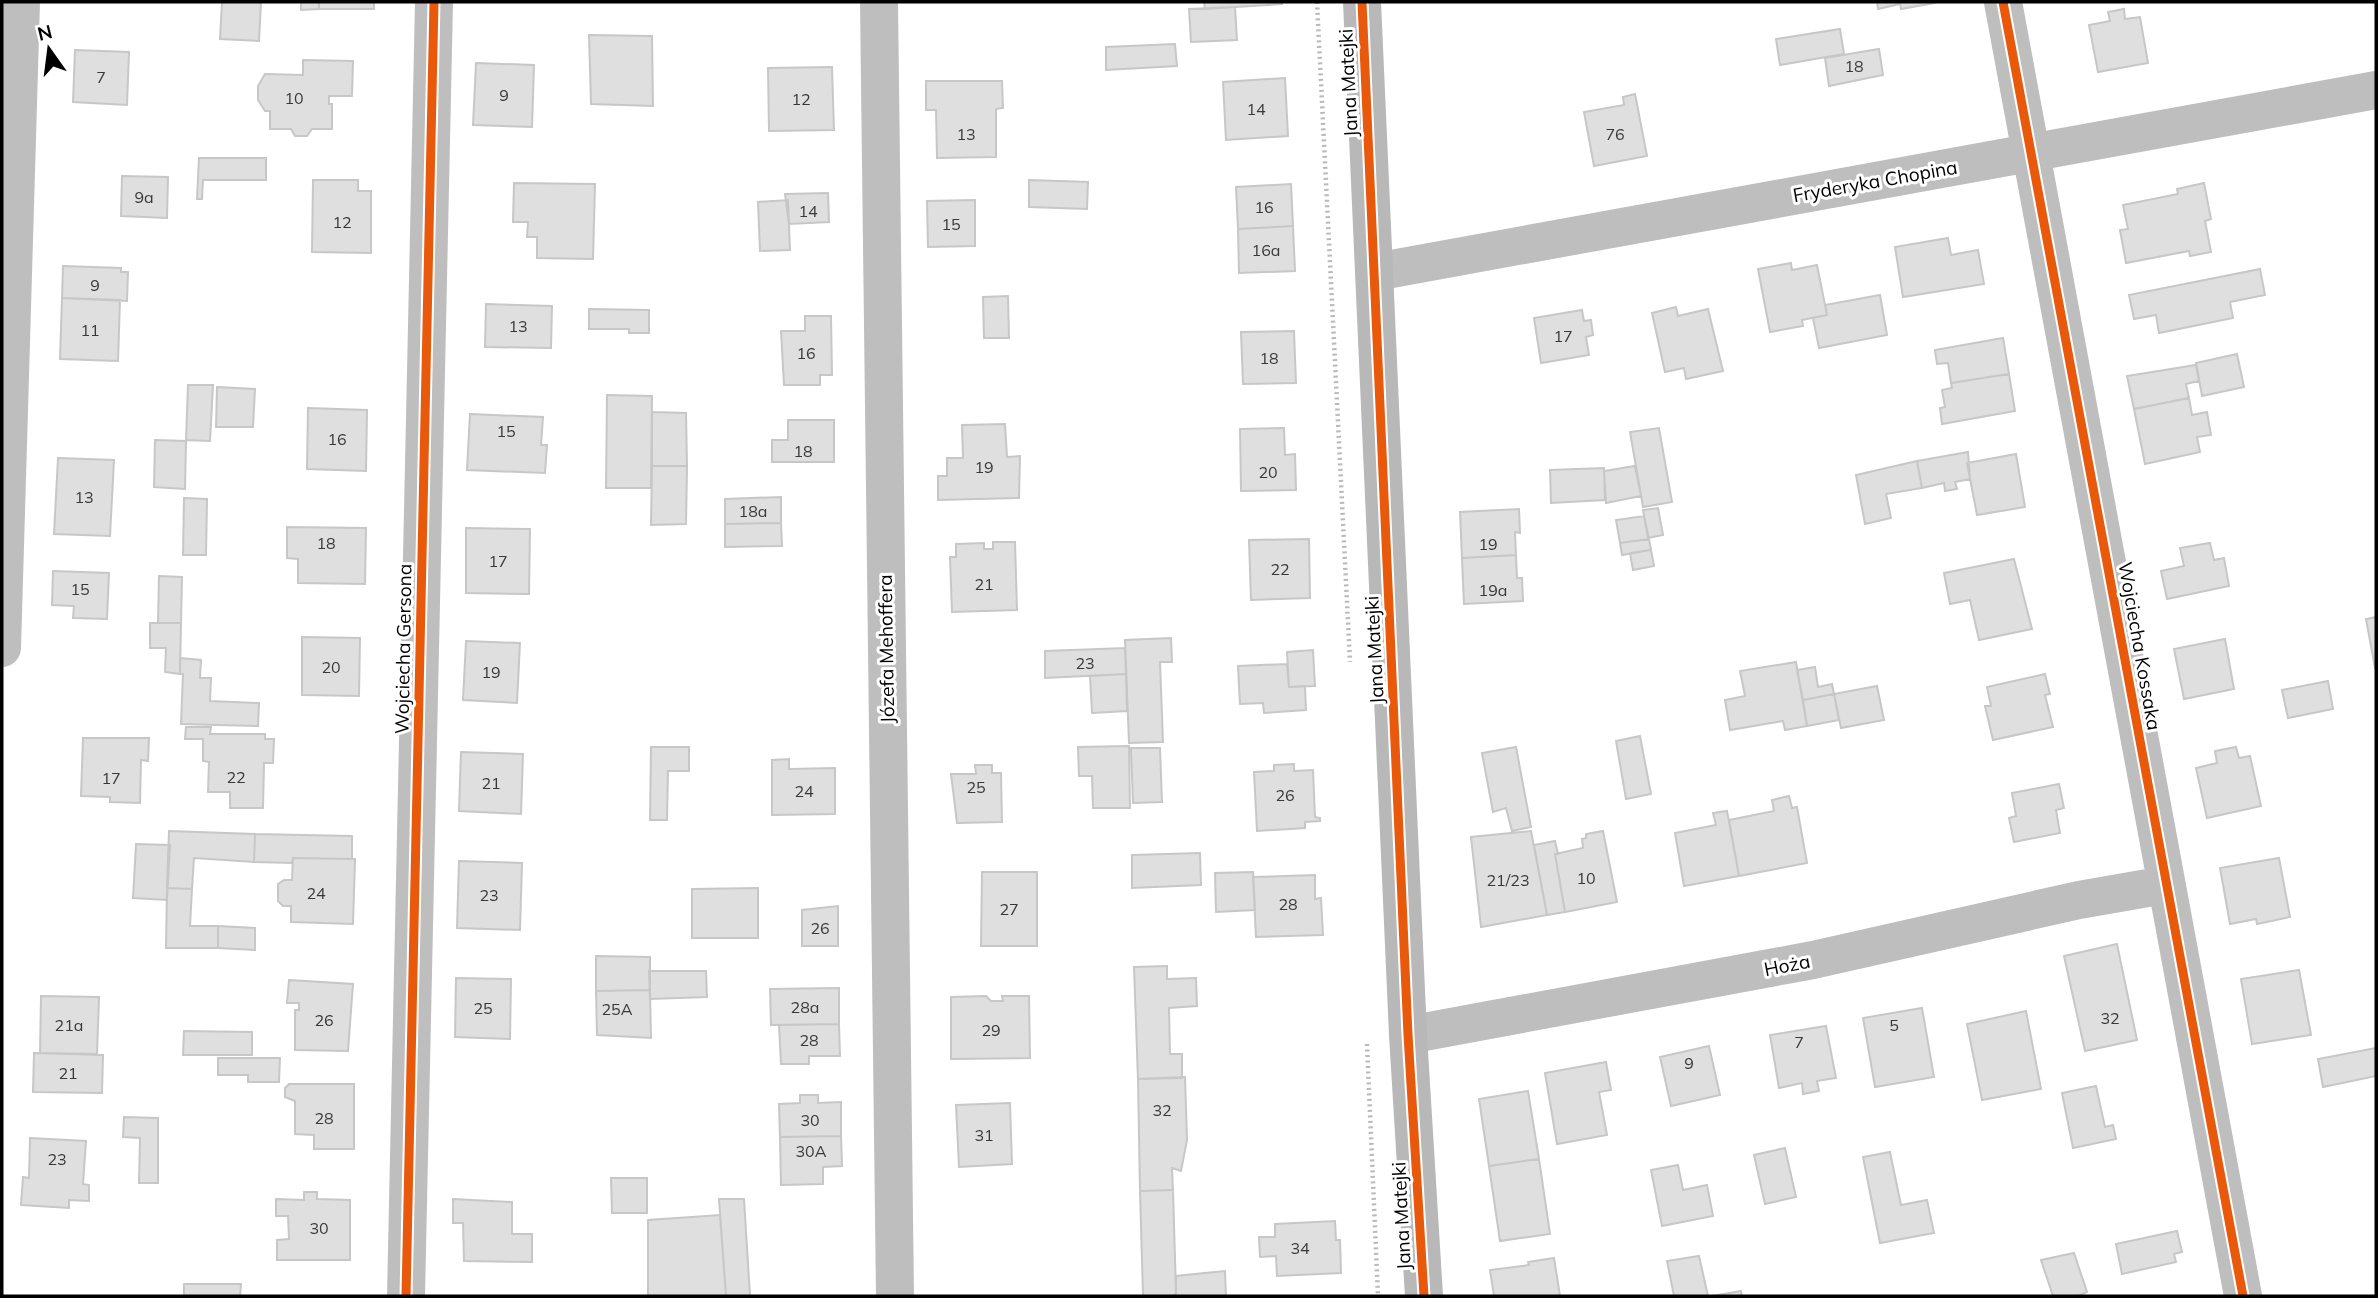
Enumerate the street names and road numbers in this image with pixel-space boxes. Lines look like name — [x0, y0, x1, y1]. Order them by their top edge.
street label: Jana Matejki — [1333, 28, 1363, 138]
street label: Fryderyka Chopina — [1791, 155, 1959, 207]
street label: Wojciecha Kossaka — [2113, 560, 2167, 732]
street label: Wojciecha Gersona — [390, 564, 416, 734]
street label: Józefa Mehoffera — [873, 574, 899, 724]
street label: Jana Matejki — [1359, 595, 1389, 705]
street label: Hoża — [1762, 949, 1812, 981]
street label: Jana Matejki — [1386, 1161, 1416, 1271]

